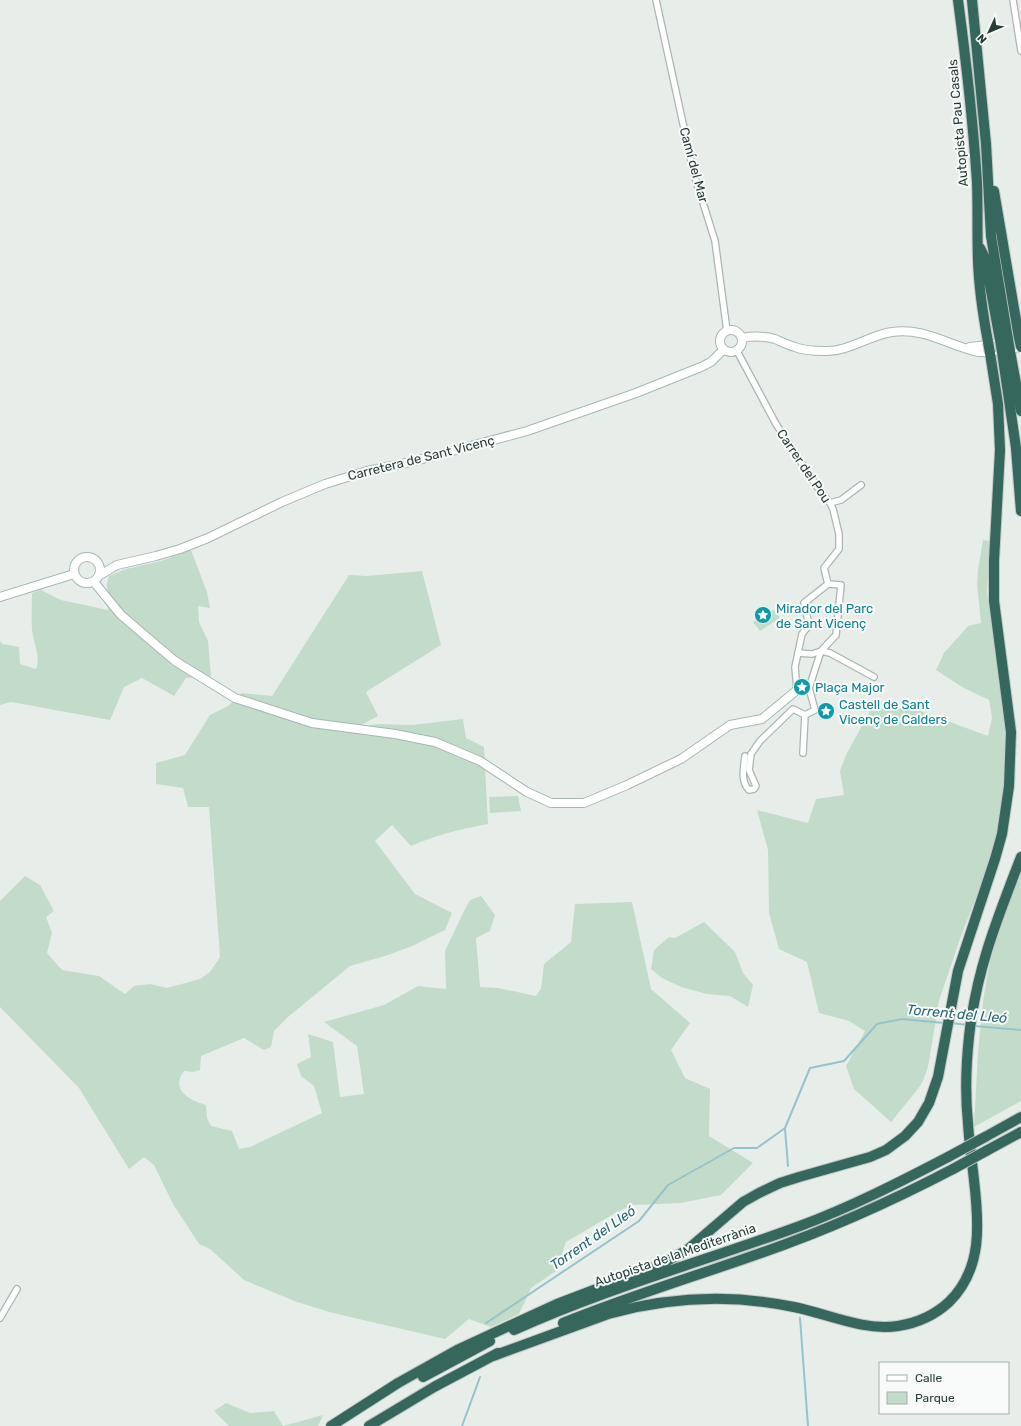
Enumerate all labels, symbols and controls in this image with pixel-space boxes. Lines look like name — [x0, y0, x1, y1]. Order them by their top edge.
north arrow — [969, 12, 1009, 52]
text: N — [975, 31, 990, 46]
street label: Autopista Pau Casals — [945, 58, 971, 187]
street label: Camí del Mar — [677, 126, 711, 204]
street label: Carrer del Pou — [774, 426, 834, 506]
street label: Carretera de Sant Vicenç — [346, 432, 496, 484]
place label: Mirador del Parc de Sant Vicenç — [776, 601, 873, 631]
place icon: Mirador del Parc de Sant Vicenç — [753, 605, 773, 625]
place icon: Plaça Major — [792, 677, 812, 697]
place label: Plaça Major — [815, 680, 885, 695]
place label: Castell de Sant Vicenç de Calders — [839, 697, 947, 727]
place icon: Castell de Sant Vicenç de Calders — [816, 701, 836, 721]
water label: Torrent del Lleó — [906, 1001, 1008, 1027]
water label: Torrent del Lleó — [547, 1202, 639, 1274]
street label: Autopista de la Mediterrània — [592, 1220, 758, 1290]
legend — [879, 1362, 1009, 1414]
text: Calle — [915, 1371, 942, 1385]
text: Parque — [915, 1391, 955, 1405]

